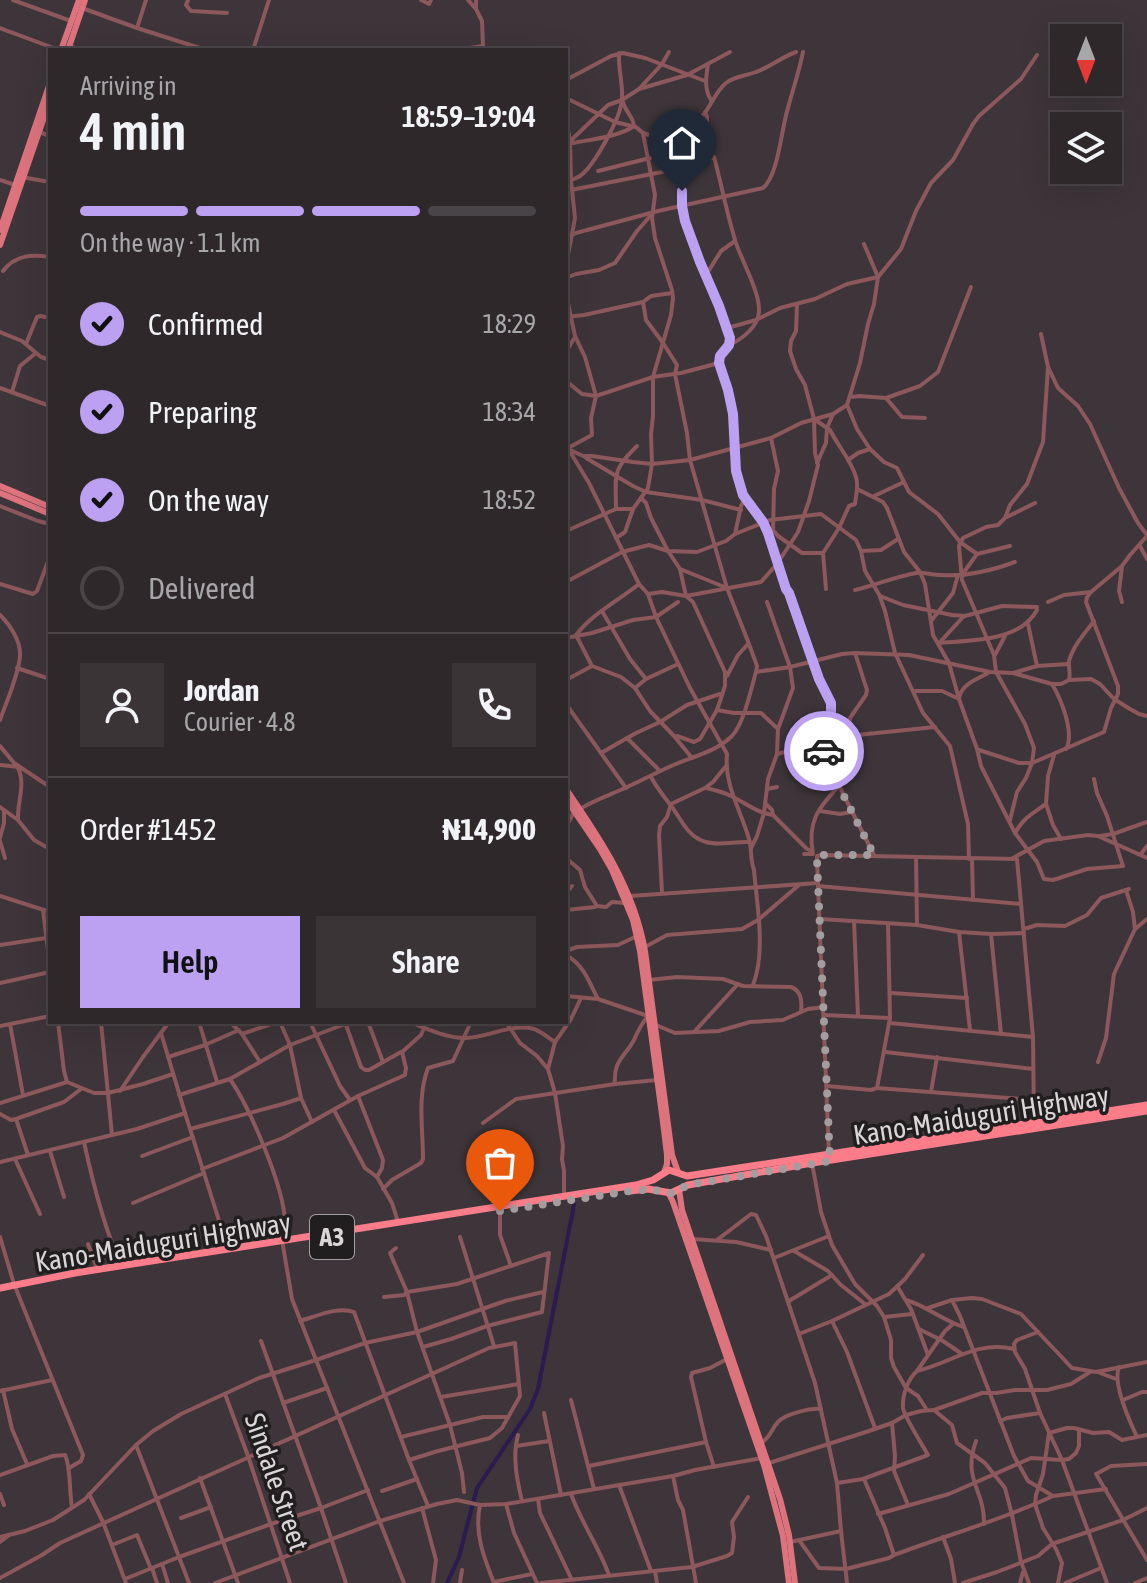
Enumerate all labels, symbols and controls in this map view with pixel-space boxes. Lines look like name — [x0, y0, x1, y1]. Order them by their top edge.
north arrow — [1050, 24, 1122, 96]
map controls — [1050, 24, 1122, 184]
text: Arriving in — [80, 71, 177, 101]
text: 18:59–19:04 — [401, 99, 536, 133]
text: 4 min — [80, 101, 186, 161]
pin — [648, 109, 716, 191]
button: layers — [1050, 112, 1122, 184]
icon: home — [660, 121, 704, 165]
text: On the way · 1.1 km — [80, 228, 260, 258]
icon: check — [80, 302, 124, 346]
text: Confirmed — [148, 307, 263, 341]
text: 18:29 — [482, 309, 536, 339]
icon: check — [80, 390, 124, 434]
text: Preparing — [148, 395, 257, 429]
text: 18:34 — [482, 397, 536, 427]
icon: check — [80, 478, 124, 522]
text: On the way — [148, 483, 269, 517]
text: 18:52 — [482, 485, 536, 515]
text: Delivered — [148, 571, 256, 605]
button: person — [80, 663, 164, 747]
button: phone — [452, 663, 536, 747]
text: Jordan — [184, 673, 259, 707]
text: Courier · 4.8 — [184, 707, 295, 737]
courier — [784, 711, 864, 791]
icon: car — [802, 729, 846, 773]
text: Order #1452 — [80, 812, 217, 846]
text: ₦14,900 — [442, 812, 536, 846]
button: Help — [80, 916, 300, 1008]
button: Share — [316, 916, 536, 1008]
street label: Kano-Maiduguri Highway — [851, 1079, 1111, 1151]
pin — [466, 1129, 534, 1211]
icon: bag — [478, 1141, 522, 1185]
street label: Kano-Maiduguri Highway — [33, 1206, 293, 1278]
road number: A3 — [310, 1215, 354, 1259]
street label: Sindale Street — [239, 1409, 315, 1555]

